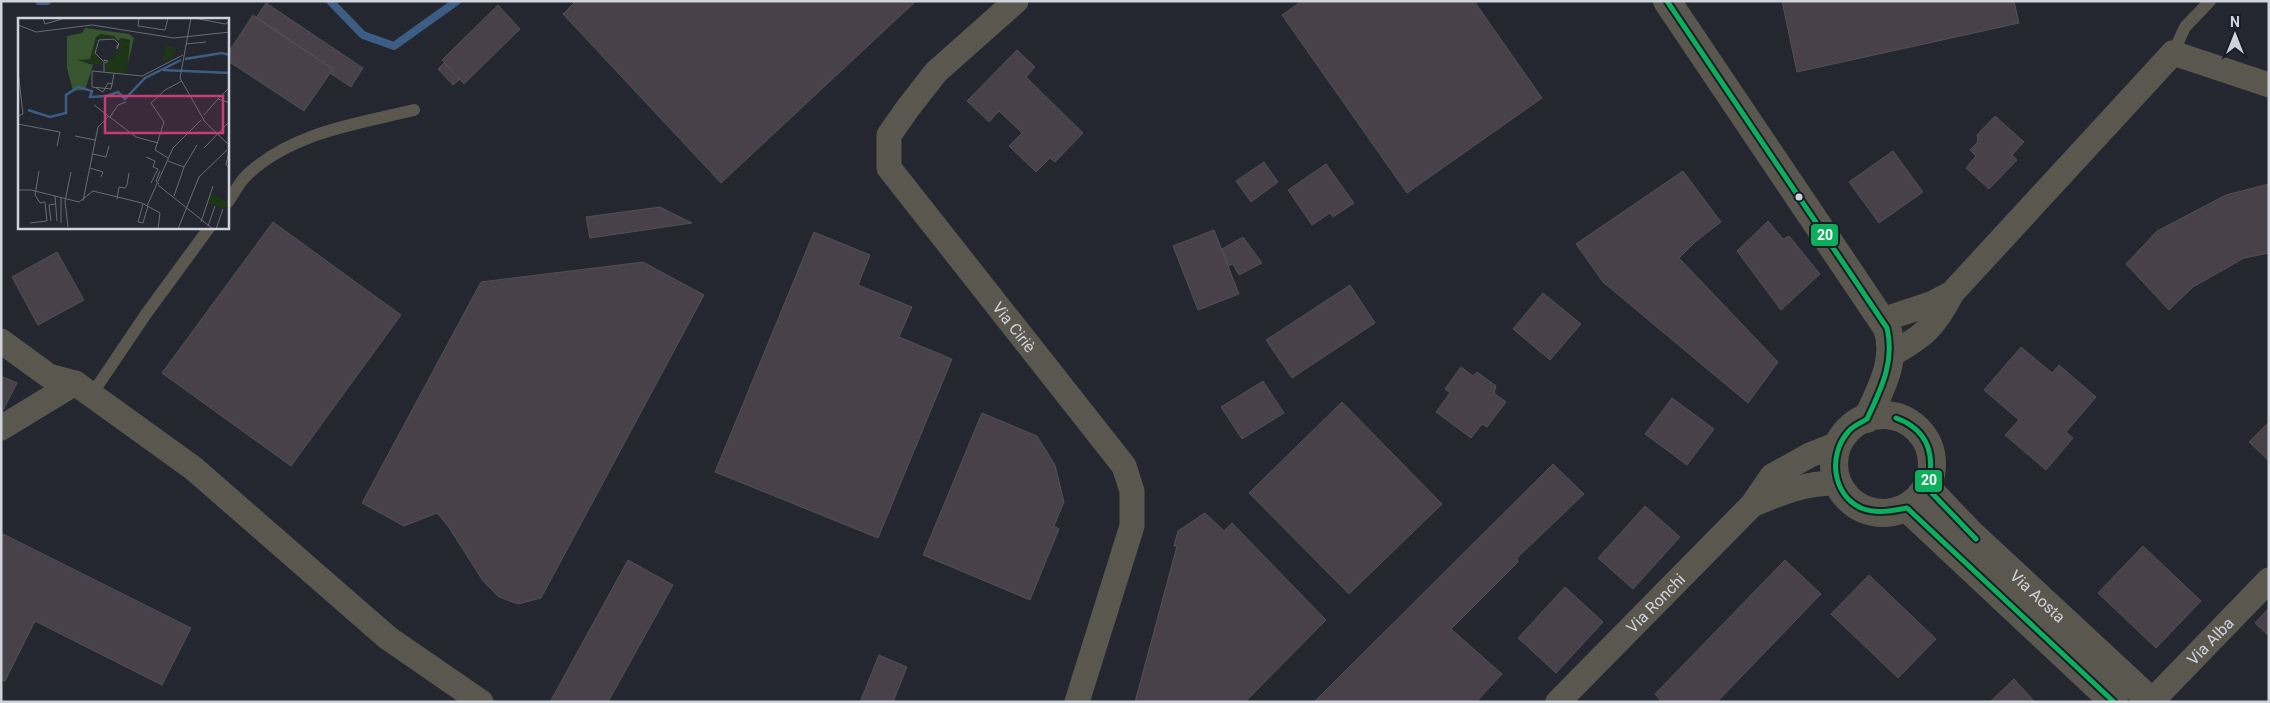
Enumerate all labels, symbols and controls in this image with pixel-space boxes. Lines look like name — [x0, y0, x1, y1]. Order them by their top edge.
north arrow — [2210, 10, 2260, 60]
text: N — [2230, 14, 2240, 30]
inset map — [18, 18, 229, 229]
unlabelled marker — [1794, 192, 1804, 202]
line badge: 20 — [1810, 223, 1839, 247]
text: 20 — [1817, 227, 1833, 243]
street label: Via Ciriè — [989, 298, 1040, 356]
line badge: 20 — [1914, 469, 1943, 493]
text: 20 — [1921, 472, 1937, 488]
street label: Via Aosta — [2006, 566, 2070, 626]
street label: Via Ronchi — [1622, 569, 1689, 637]
street label: Via Alba — [2183, 613, 2237, 669]

